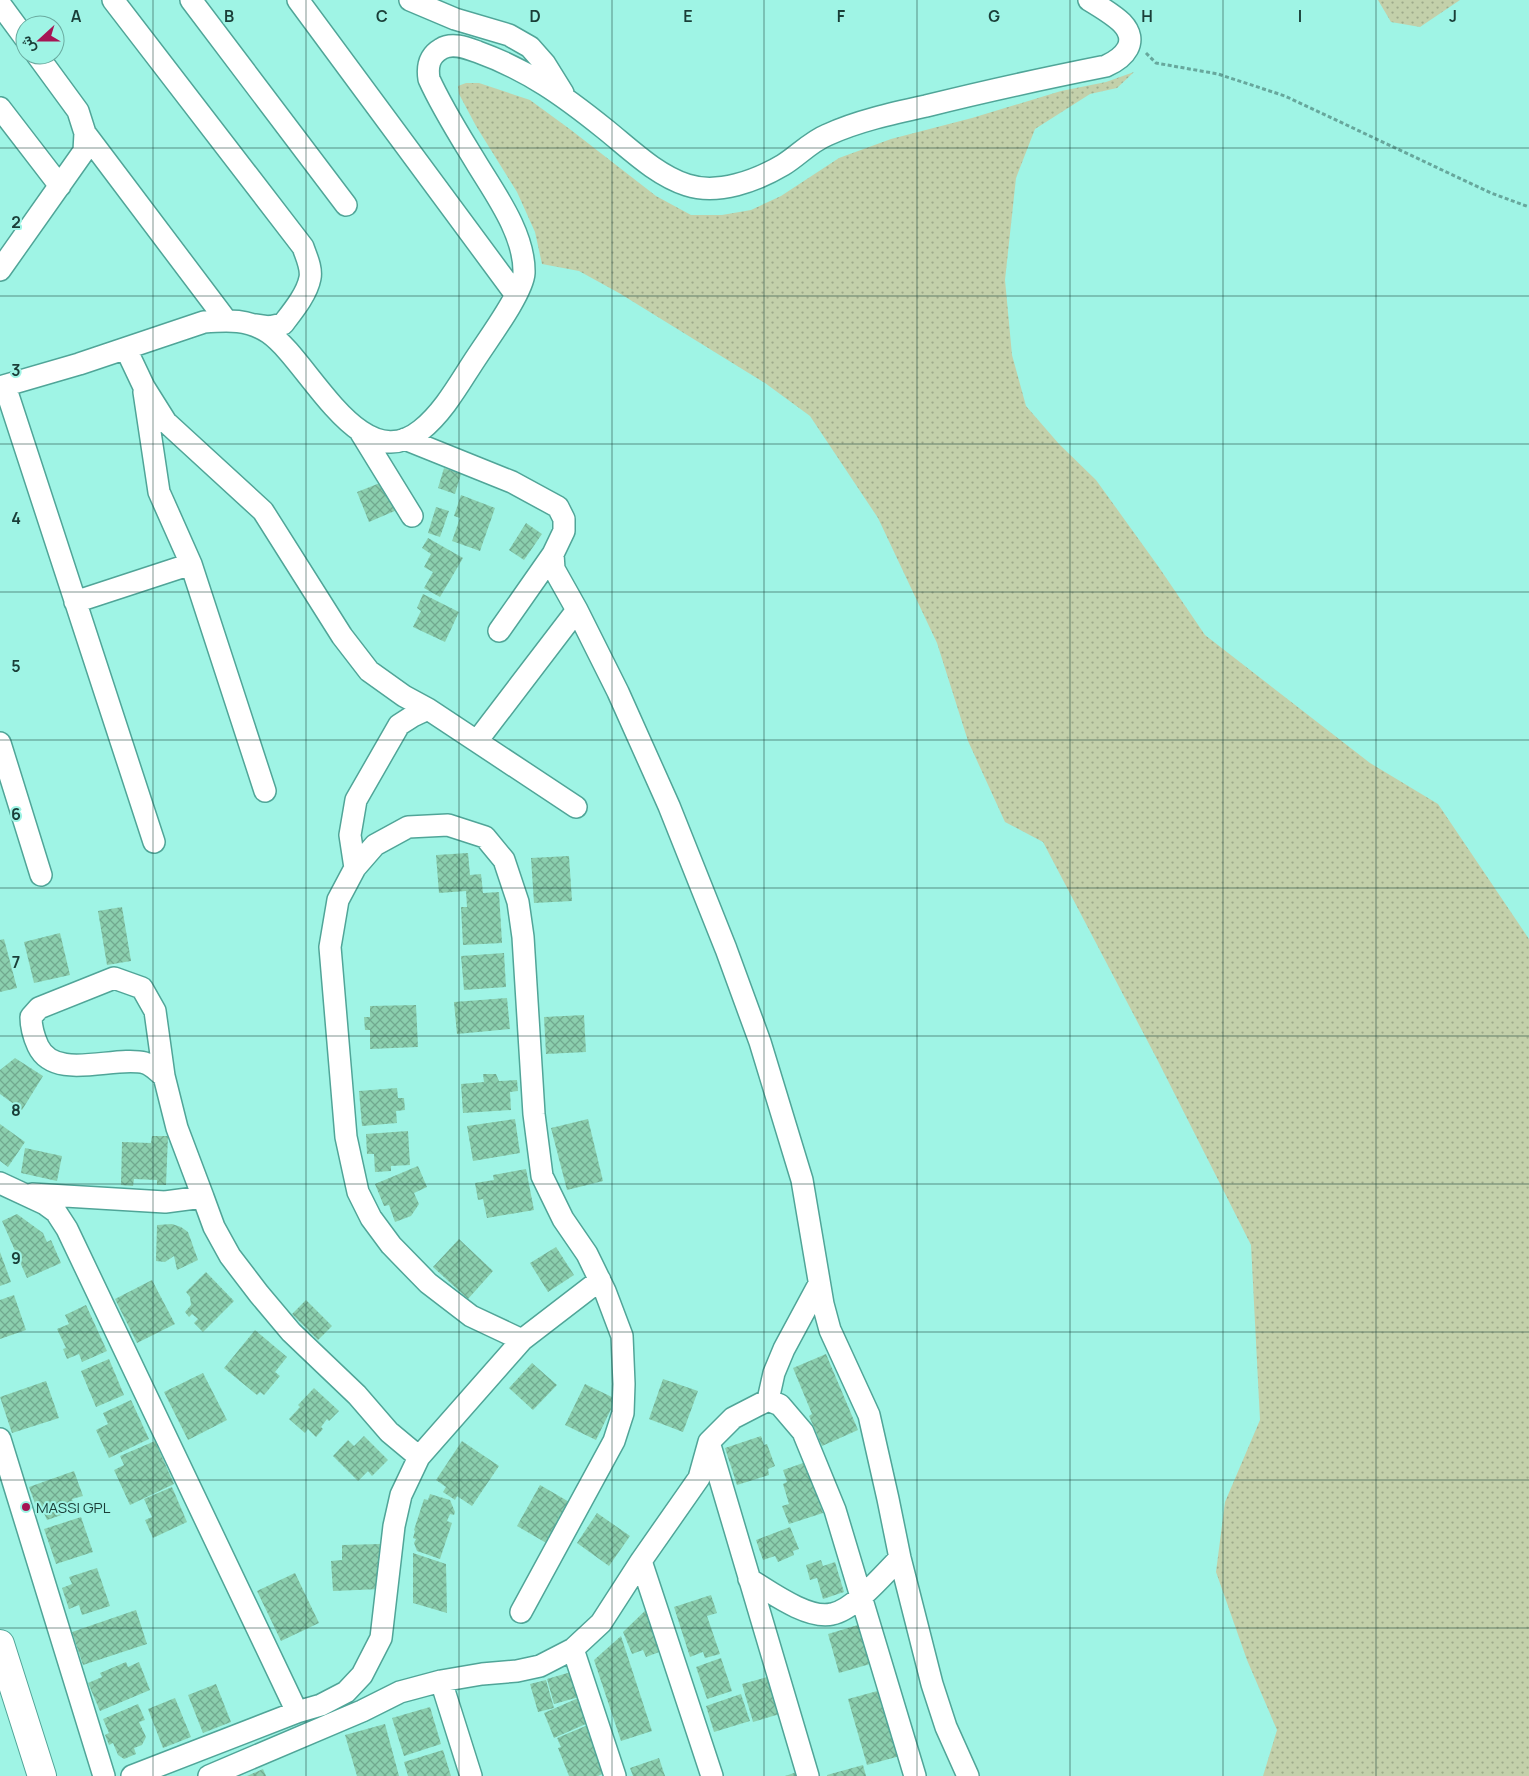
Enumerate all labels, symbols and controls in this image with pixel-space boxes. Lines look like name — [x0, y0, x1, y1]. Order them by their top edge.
text: A — [71, 5, 82, 27]
text: B — [224, 5, 234, 27]
text: C — [376, 5, 388, 27]
text: D — [529, 5, 541, 27]
text: E — [683, 5, 693, 27]
text: F — [837, 5, 846, 27]
text: G — [988, 5, 1000, 27]
text: H — [1141, 5, 1153, 27]
text: I — [1298, 5, 1302, 27]
text: J — [1449, 5, 1457, 27]
north arrow — [15, 15, 65, 65]
text: ش — [15, 33, 39, 56]
text: 2 — [11, 211, 21, 233]
text: 3 — [11, 359, 21, 381]
text: 4 — [11, 507, 21, 529]
text: 5 — [11, 655, 21, 677]
text: 6 — [11, 803, 21, 825]
text: 7 — [12, 951, 20, 973]
text: 8 — [11, 1099, 21, 1121]
text: 9 — [11, 1247, 21, 1269]
place label: MASSI GPL — [36, 1497, 111, 1518]
marker: MASSI GPL — [20, 1501, 32, 1513]

